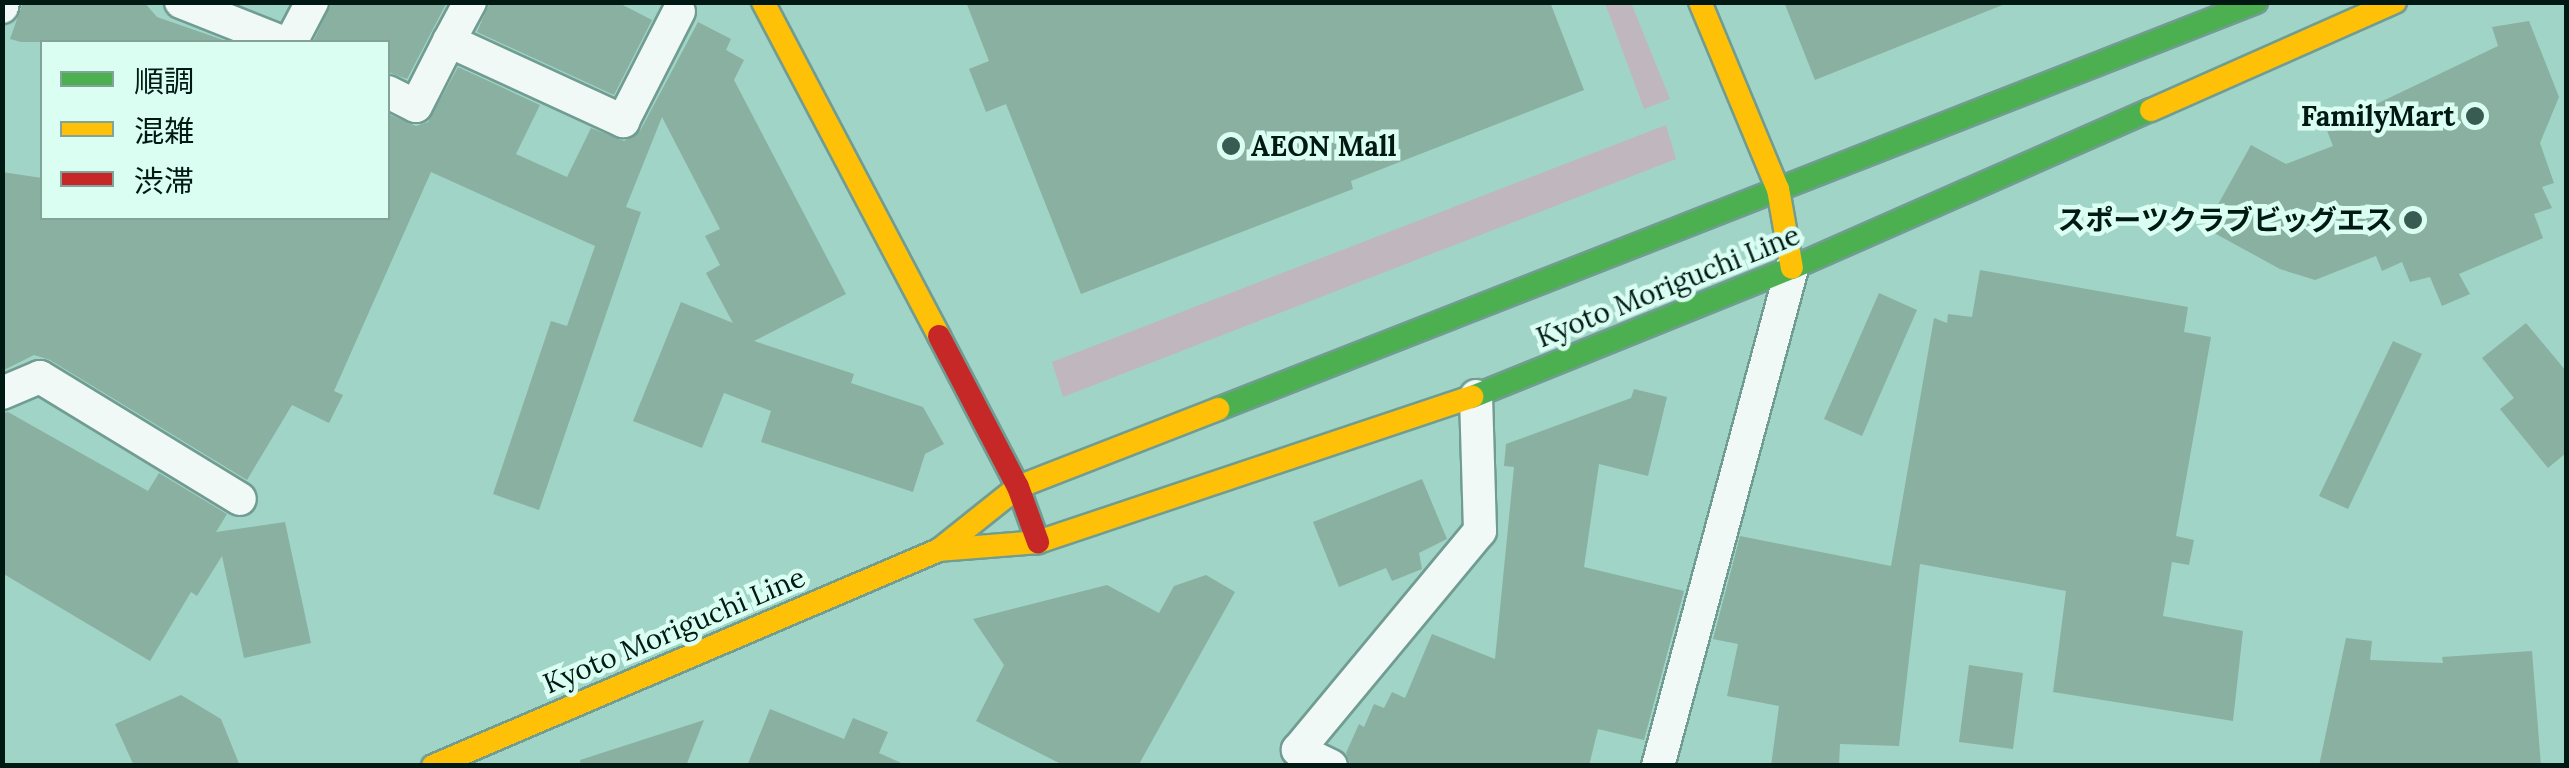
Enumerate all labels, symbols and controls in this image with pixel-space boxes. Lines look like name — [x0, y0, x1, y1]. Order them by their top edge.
legend — [40, 40, 390, 220]
text: 順調 — [134, 62, 194, 100]
place label: FamilyMart — [2301, 99, 2455, 133]
marker: FamilyMart — [2464, 105, 2486, 127]
text: 混雑 — [134, 112, 194, 150]
place label: AEON Mall — [1251, 129, 1397, 163]
marker: AEON Mall — [1220, 135, 1242, 157]
text: 渋滞 — [134, 162, 194, 200]
place label: スポーツクラブビッグエス — [2057, 203, 2393, 237]
marker: スポーツクラブビッグエス — [2402, 209, 2424, 231]
street label: Kyoto Moriguchi Line — [1531, 218, 1805, 354]
street label: Kyoto Moriguchi Line — [538, 560, 810, 700]

